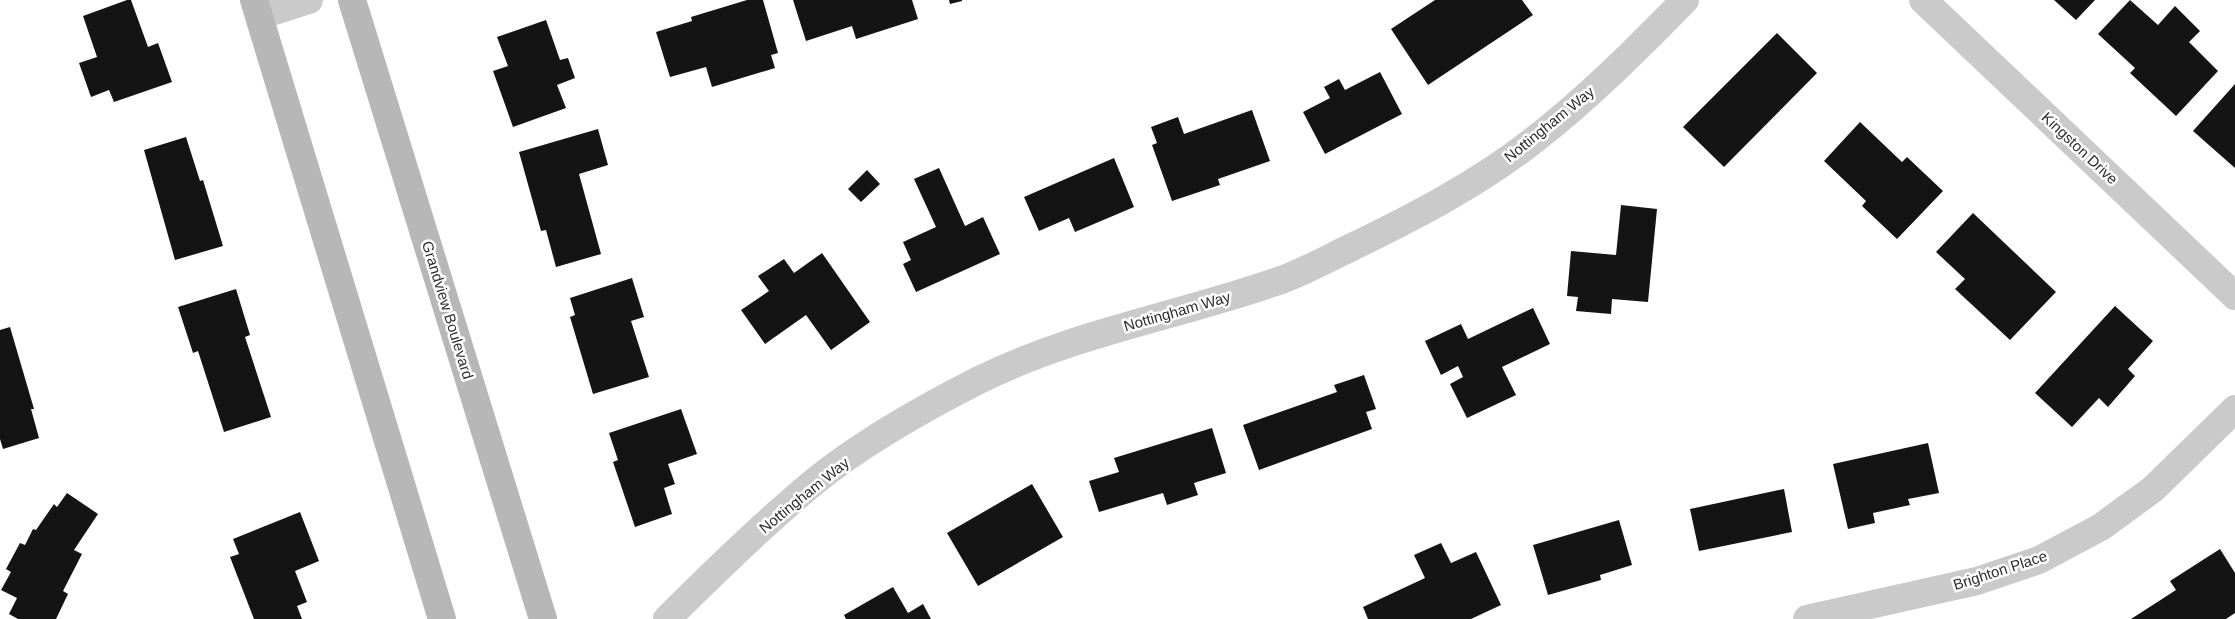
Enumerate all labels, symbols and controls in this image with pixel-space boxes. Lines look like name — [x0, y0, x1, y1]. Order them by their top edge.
street label: Nottingham Way — [1501, 82, 1598, 165]
street label: Kingston Drive — [2039, 109, 2121, 187]
street label: Grandview Boulevard — [419, 239, 477, 381]
street label: Nottingham Way — [1122, 287, 1233, 334]
street label: Nottingham Way — [756, 453, 853, 536]
street label: Brighton Place — [1951, 547, 2049, 593]

